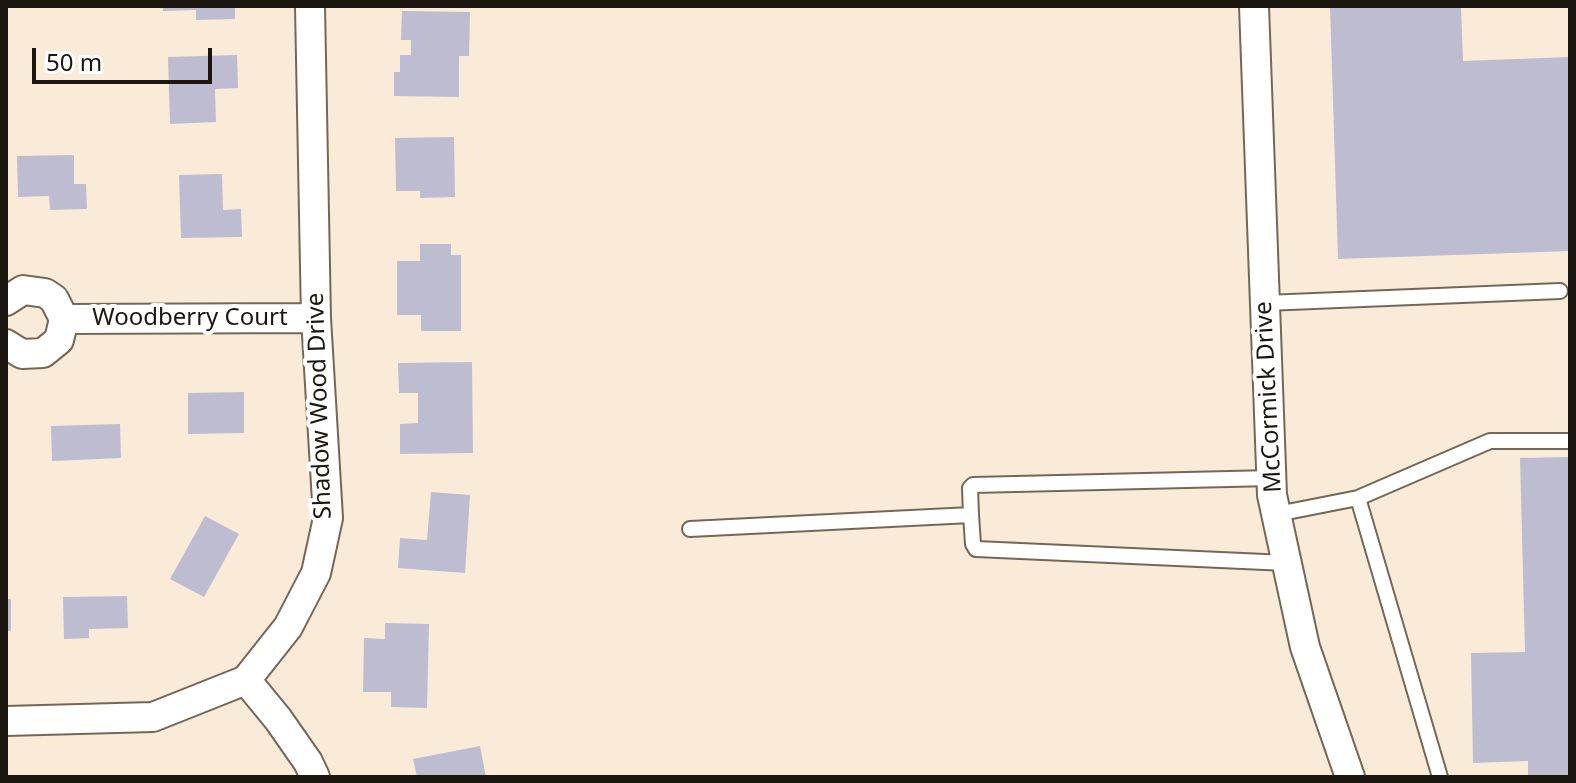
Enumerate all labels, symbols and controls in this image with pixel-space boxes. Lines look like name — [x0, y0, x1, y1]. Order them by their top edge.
scale bar — [36, 32, 216, 82]
text: 50 m — [46, 45, 102, 78]
street label: Shadow Wood Drive — [302, 292, 338, 520]
street label: McCormick Drive — [1250, 301, 1288, 493]
street label: Woodberry Court — [92, 304, 288, 332]

